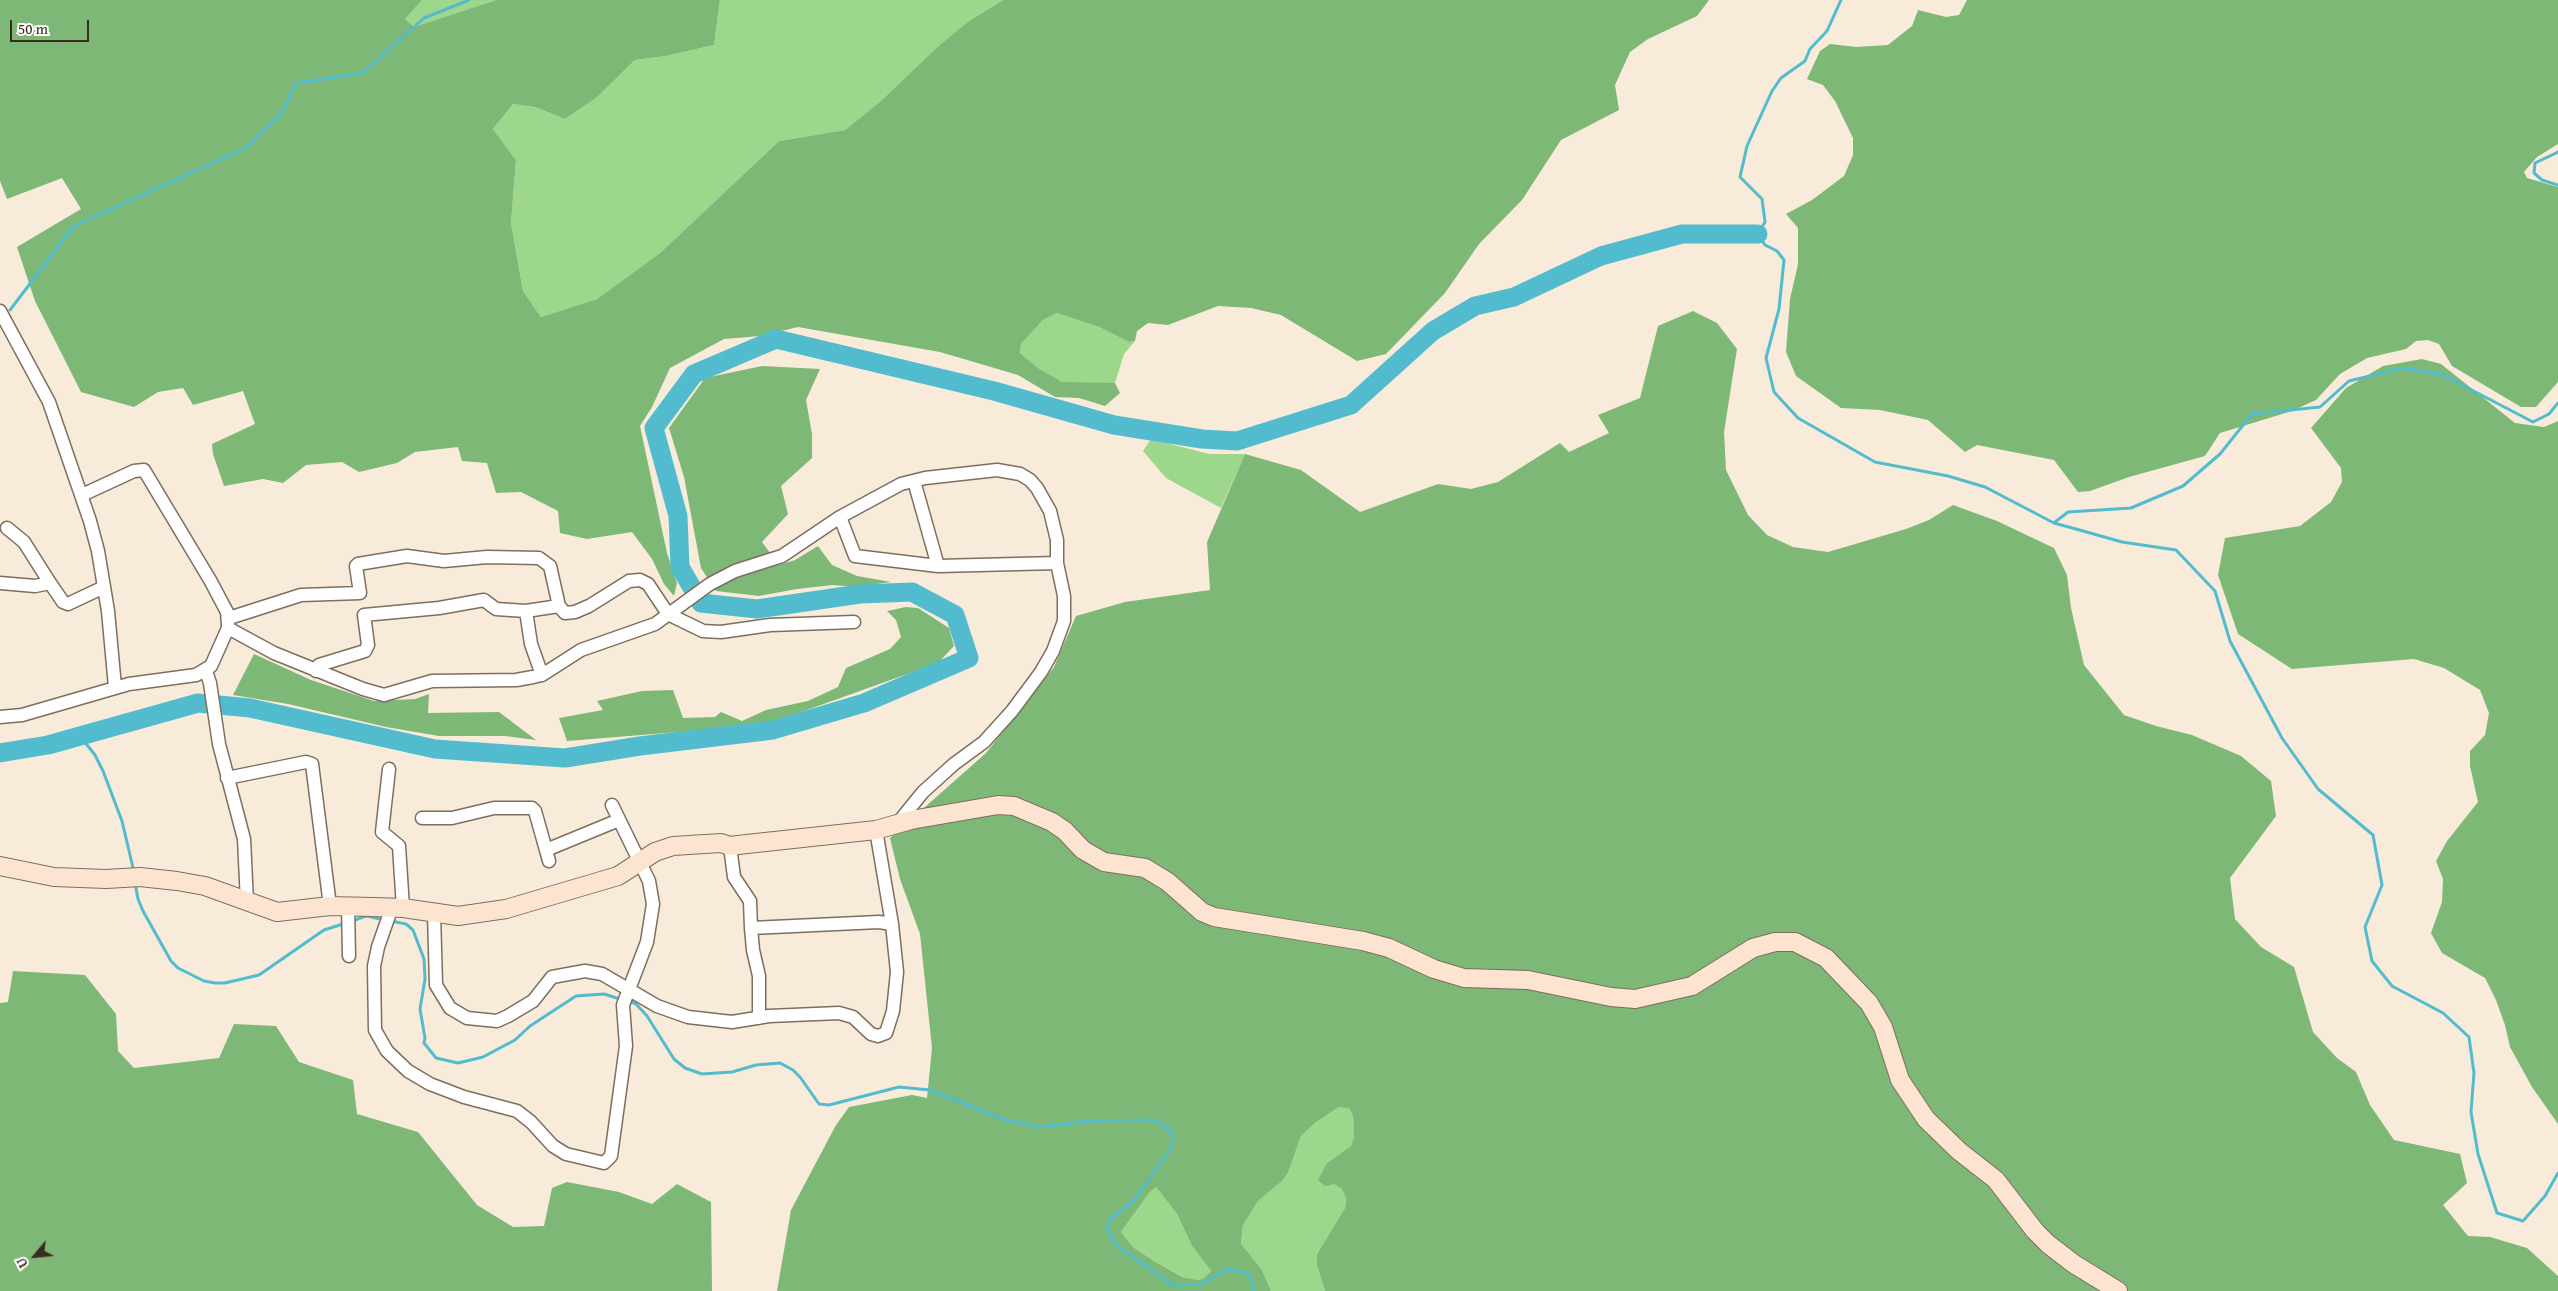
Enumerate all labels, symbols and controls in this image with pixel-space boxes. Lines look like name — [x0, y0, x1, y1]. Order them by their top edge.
scale bar — [12, 10, 91, 42]
text: 50 m — [18, 18, 48, 39]
north arrow — [10, 1231, 60, 1281]
text: U — [11, 1254, 33, 1272]

